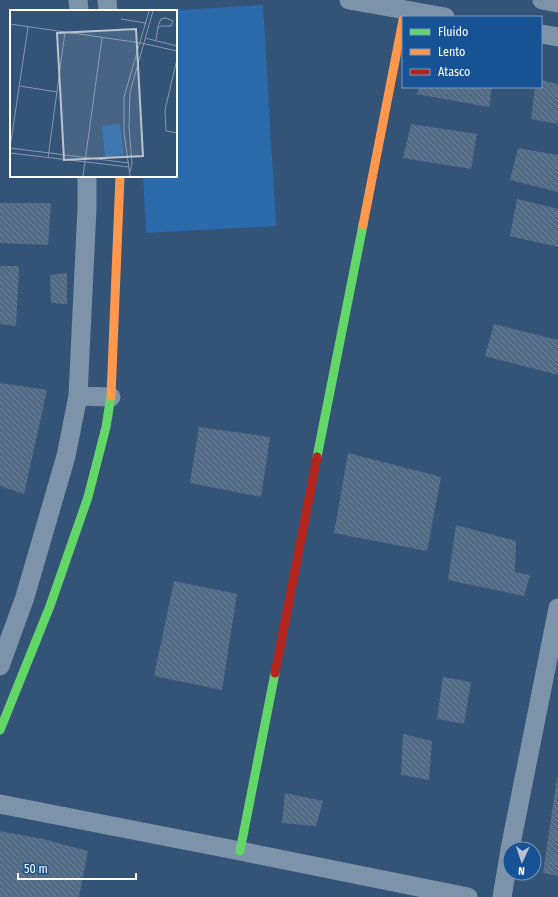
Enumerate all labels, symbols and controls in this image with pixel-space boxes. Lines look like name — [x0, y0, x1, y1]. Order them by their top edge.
inset map — [10, 10, 177, 177]
legend — [402, 16, 542, 88]
text: Fluido — [438, 25, 468, 39]
text: Lento — [438, 45, 465, 59]
text: Atasco — [438, 65, 470, 79]
north arrow — [502, 841, 542, 881]
scale bar — [18, 855, 136, 881]
text: 50 m — [24, 862, 48, 876]
text: N — [518, 864, 525, 877]

